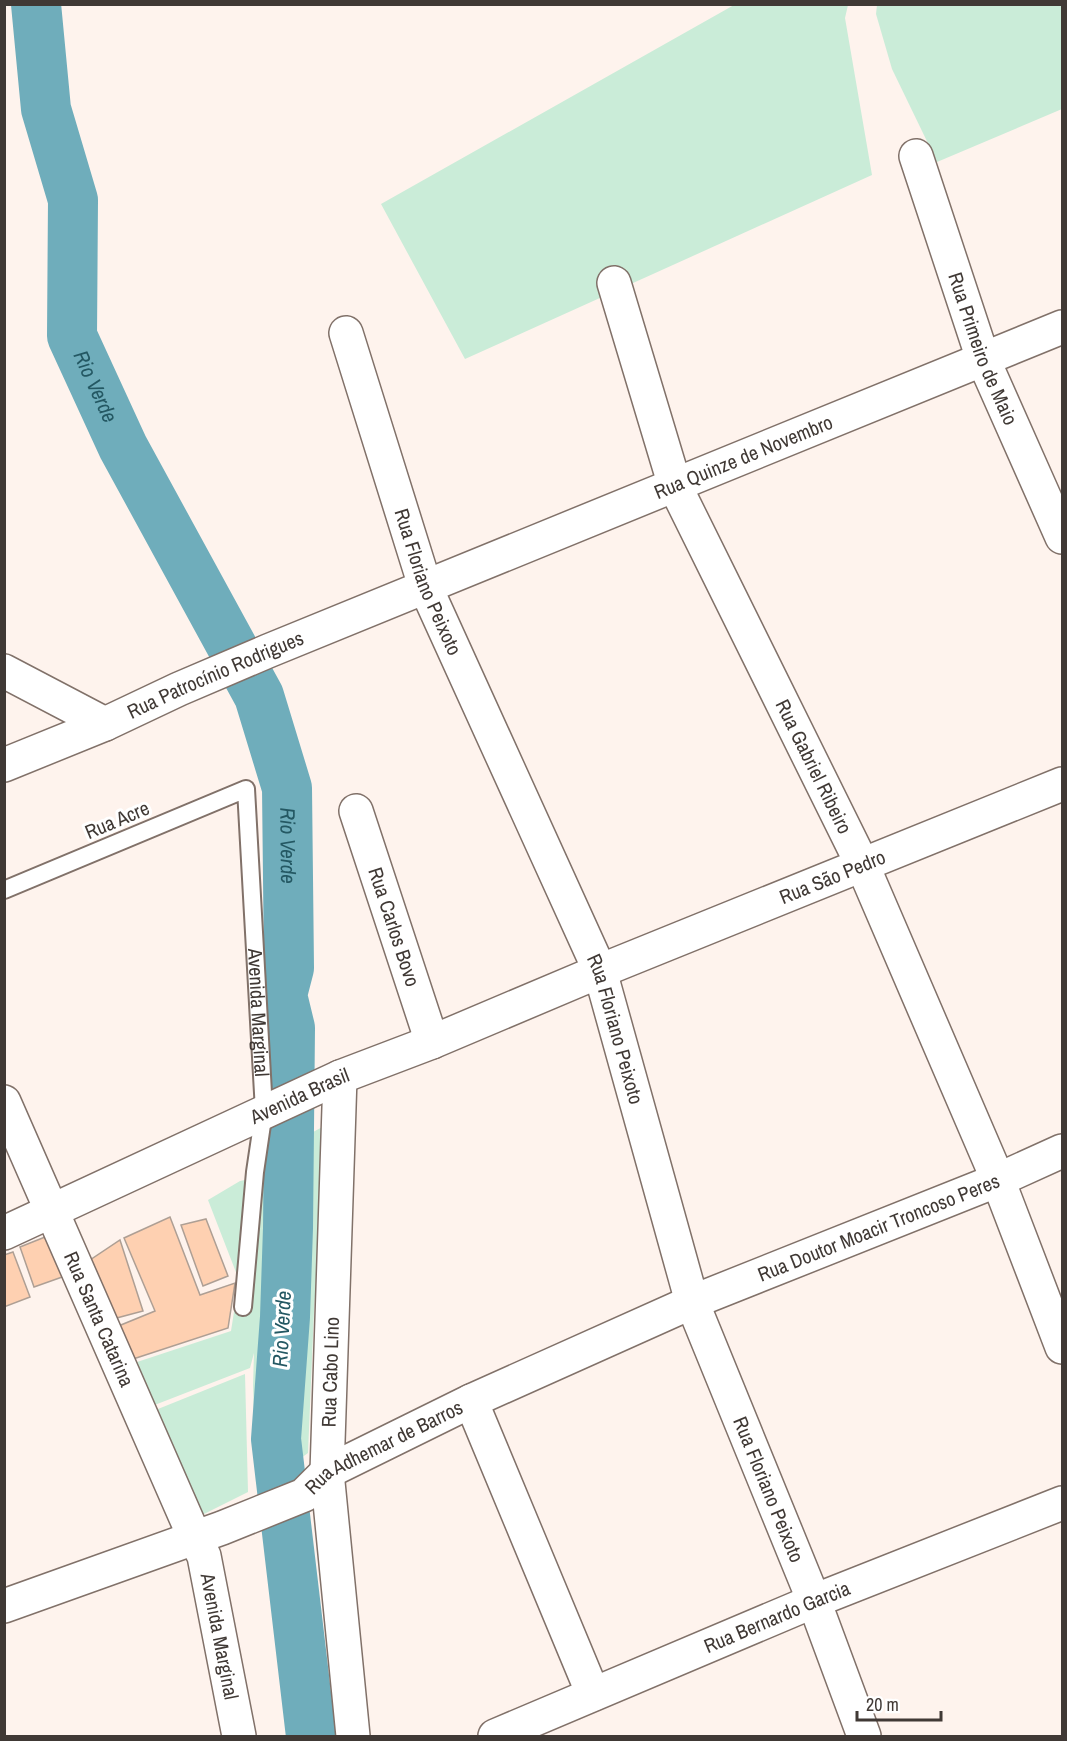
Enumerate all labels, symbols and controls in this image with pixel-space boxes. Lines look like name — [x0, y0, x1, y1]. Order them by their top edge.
street label: Rua Primeiro de Maio — [942, 269, 1025, 429]
water label: Rio Verde — [67, 346, 125, 427]
street label: Rua Quinze de Novembro — [650, 408, 836, 505]
street label: Rua Floriano Peixoto — [389, 505, 469, 659]
street label: Rua Patrocínio Rodrigues — [123, 624, 307, 725]
street label: Rua Gabriel Ribeiro — [770, 695, 859, 838]
street label: Rua Acre — [80, 794, 153, 845]
water label: Rio Verde — [273, 807, 303, 884]
street label: Rua São Pedro — [775, 843, 889, 910]
street label: Rua Carlos Bovo — [362, 864, 427, 990]
street label: Avenida Marginal — [242, 947, 276, 1077]
street label: Rua Floriano Peixoto — [581, 949, 650, 1107]
street label: Avenida Brasil — [245, 1061, 353, 1130]
street label: Rua Doutor Moacir Troncoso Peres — [753, 1167, 1003, 1287]
street label: Rua Santa Catarina — [58, 1247, 141, 1391]
water label: Rio Verde — [265, 1290, 298, 1368]
street label: Rua Cabo Lino — [314, 1316, 345, 1428]
street label: Rua Adhemar de Barros — [298, 1393, 467, 1500]
street label: Rua Floriano Peixoto — [727, 1412, 811, 1566]
street label: Avenida Marginal — [194, 1570, 246, 1702]
street label: Rua Bernardo Garcia — [700, 1574, 854, 1659]
scale bar — [857, 1684, 941, 1722]
text: 20 m — [866, 1692, 899, 1717]

